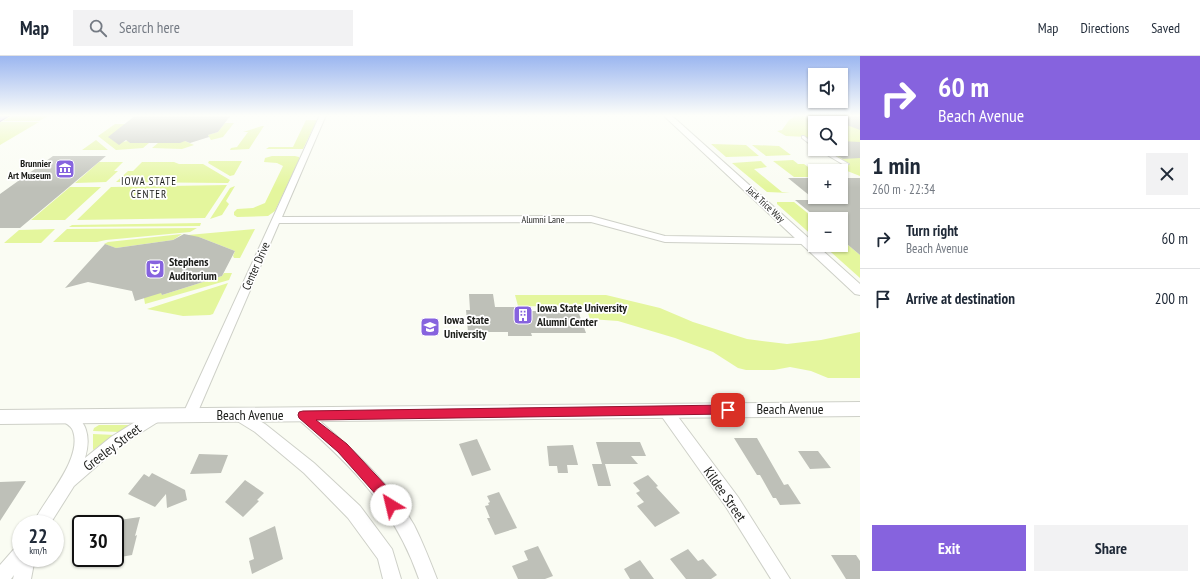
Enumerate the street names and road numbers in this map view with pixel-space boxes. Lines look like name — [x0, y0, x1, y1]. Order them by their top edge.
street label: Jack Trice Way — [743, 183, 788, 226]
street label: Alumni Lane — [521, 213, 565, 226]
street label: Center Drive — [238, 239, 273, 292]
street label: Beach Avenue — [756, 400, 824, 418]
street label: Beach Avenue — [216, 406, 284, 424]
street label: Greeley Street — [80, 419, 145, 475]
street label: Kildee Street — [700, 463, 750, 525]

